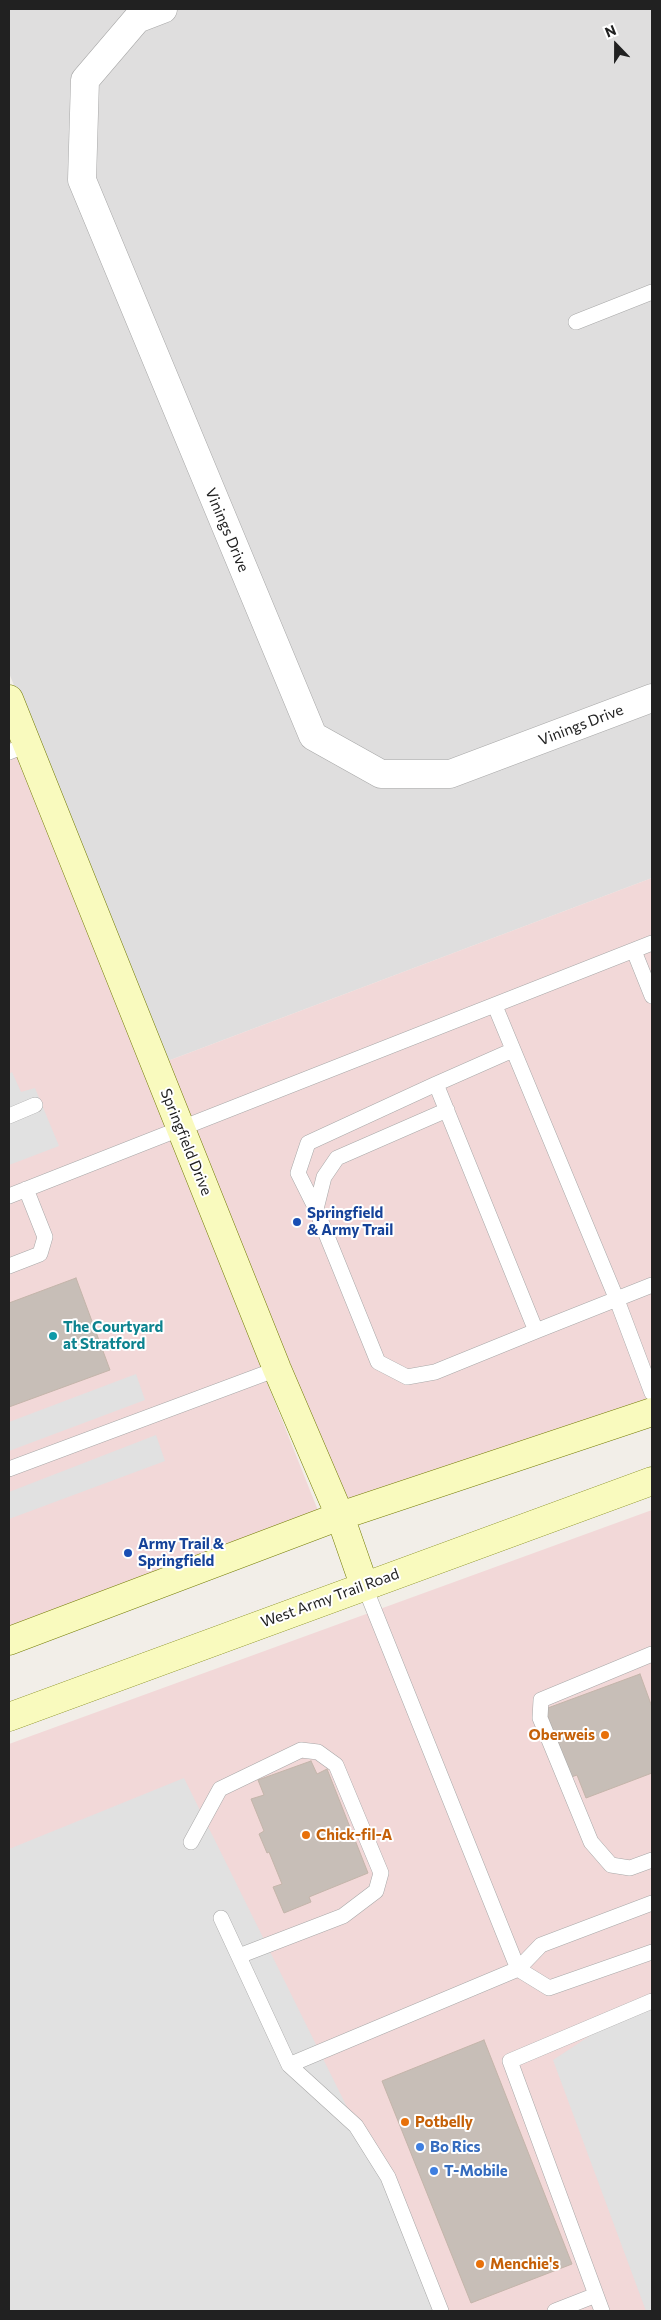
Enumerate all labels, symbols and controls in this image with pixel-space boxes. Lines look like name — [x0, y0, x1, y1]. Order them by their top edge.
north arrow — [591, 20, 641, 70]
text: N — [602, 21, 618, 40]
street label: Vinings Drive — [201, 485, 253, 575]
street label: Vinings Drive — [536, 701, 626, 749]
street label: Springfield Drive — [156, 1086, 216, 1198]
place label: Springfield & Army Trail — [307, 1204, 393, 1239]
marker: Springfield & Army Trail — [291, 1216, 303, 1228]
place label: The Courtyard at Stratford — [63, 1318, 163, 1353]
marker: The Courtyard at Stratford — [47, 1330, 59, 1342]
place label: Army Trail & Springfield — [138, 1535, 224, 1570]
marker: Army Trail & Springfield — [122, 1547, 134, 1559]
street label: West Army Trail Road — [259, 1565, 401, 1631]
place label: Oberweis — [529, 1726, 595, 1744]
marker: Oberweis — [599, 1729, 611, 1741]
place label: Chick-fil-A — [316, 1826, 392, 1844]
marker: Chick-fil-A — [300, 1829, 312, 1841]
place label: Potbelly — [415, 2113, 473, 2131]
marker: Potbelly — [399, 2116, 411, 2128]
place label: Bo Rics — [430, 2138, 481, 2156]
marker: Bo Rics — [414, 2141, 426, 2153]
place label: T-Mobile — [444, 2162, 508, 2180]
marker: T-Mobile — [428, 2165, 440, 2177]
place label: Menchie's — [490, 2255, 559, 2273]
marker: Menchie's — [474, 2258, 486, 2270]

